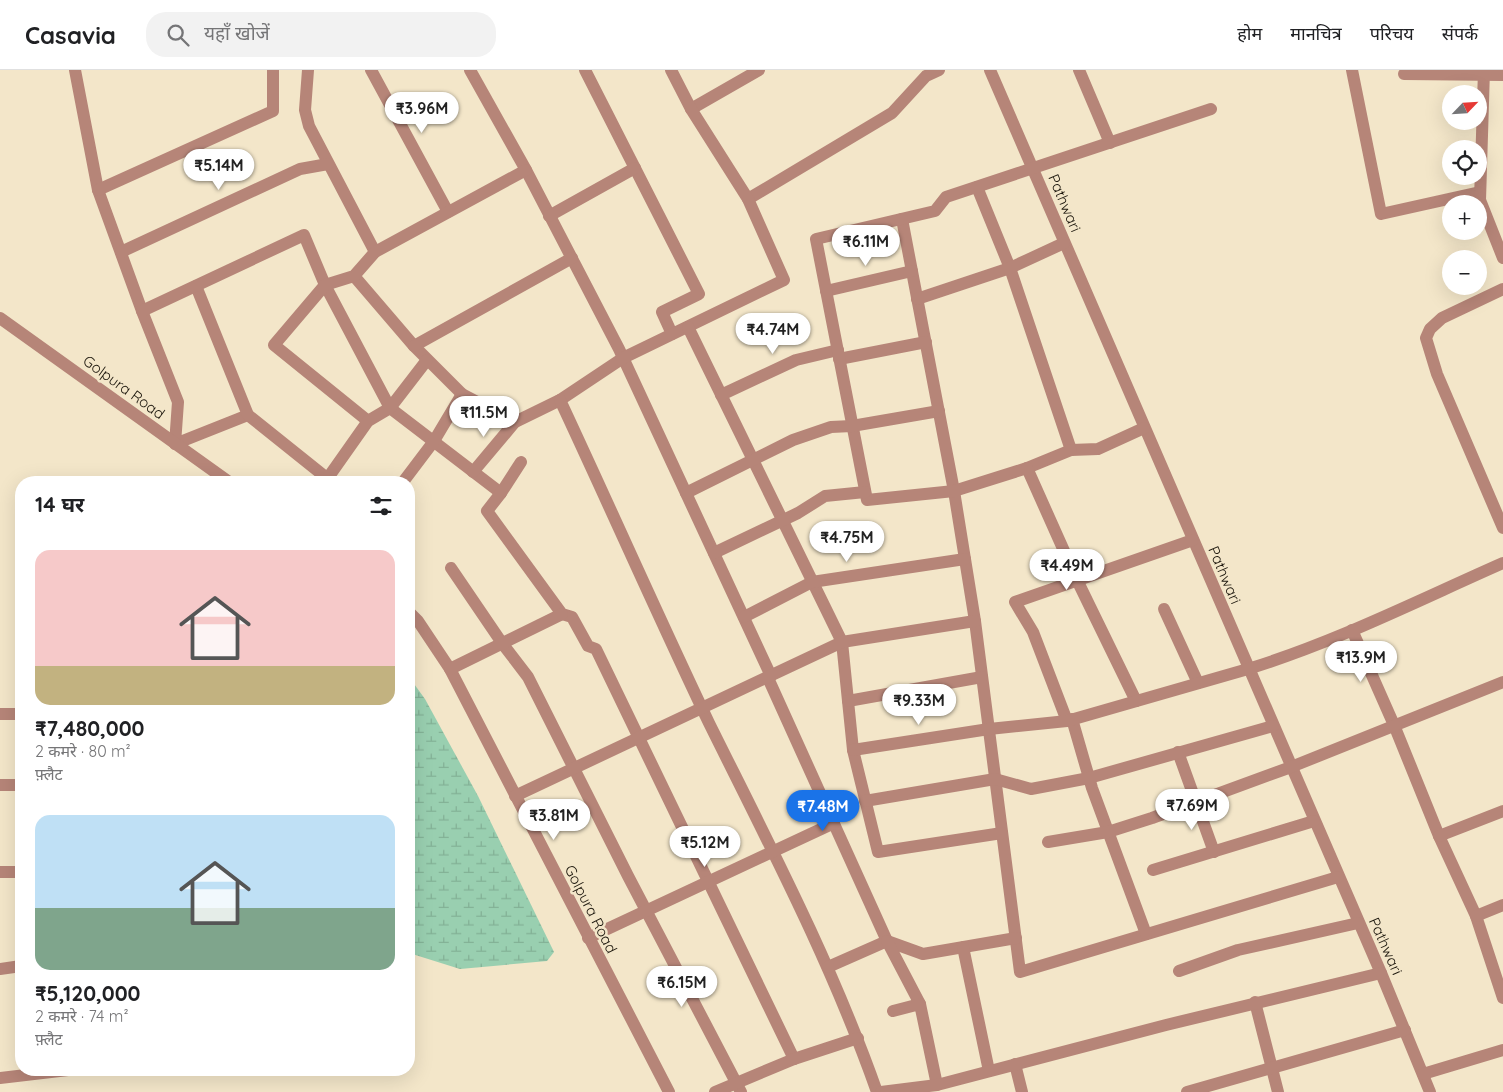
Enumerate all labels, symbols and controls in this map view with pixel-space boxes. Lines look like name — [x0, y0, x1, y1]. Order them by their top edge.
search box — [146, 12, 496, 57]
text: Casavia — [25, 20, 116, 50]
icon: search — [164, 21, 192, 49]
text: यहाँ खोजें — [204, 21, 270, 45]
text: होम — [1237, 22, 1262, 45]
text: मानचित्र — [1290, 22, 1342, 45]
text: परिचय — [1370, 22, 1414, 45]
text: संपर्क — [1442, 22, 1478, 45]
north arrow — [1442, 85, 1488, 130]
map controls — [1442, 85, 1487, 295]
pin: ₹3.96M — [381, 92, 463, 134]
text: ₹3.96M — [396, 98, 448, 118]
button: locate — [1442, 140, 1487, 185]
pin: ₹5.14M — [178, 148, 260, 191]
text: ₹5.14M — [194, 155, 244, 175]
street label: Pathwari — [1044, 171, 1086, 235]
button: + — [1442, 195, 1487, 240]
pin: ₹6.11M — [825, 224, 907, 267]
text: ₹6.11M — [843, 231, 889, 251]
button: − — [1442, 250, 1487, 295]
pin: ₹4.74M — [732, 312, 814, 355]
text: ₹4.74M — [747, 319, 799, 339]
street label: Golpura Road — [79, 351, 169, 423]
pin: ₹11.5M — [443, 396, 525, 438]
text: ₹11.5M — [460, 402, 508, 422]
text: 14 घर — [35, 491, 84, 517]
icon: filters — [367, 492, 395, 520]
pin: ₹4.75M — [806, 520, 888, 563]
text: ₹4.75M — [820, 527, 874, 547]
street label: Pathwari — [1204, 543, 1246, 607]
pin: ₹4.49M — [1026, 548, 1108, 591]
text: ₹4.49M — [1040, 555, 1094, 575]
icon: home — [170, 583, 260, 673]
pin: ₹13.9M — [1320, 640, 1402, 683]
text: ₹13.9M — [1336, 647, 1386, 667]
pin: ₹9.33M — [878, 684, 960, 726]
text: ₹9.33M — [893, 690, 945, 710]
text: ₹7,480,000 — [35, 715, 145, 741]
text: 2 कमरे · 80 m² — [35, 741, 131, 761]
text: फ़्लैट — [35, 764, 63, 784]
pin: ₹7.69M — [1151, 788, 1233, 831]
pin: ₹7.48M — [782, 790, 864, 832]
text: ₹7.69M — [1166, 795, 1218, 815]
text: ₹7.48M — [797, 796, 849, 816]
pin: ₹3.81M — [513, 798, 595, 841]
text: ₹3.81M — [529, 805, 579, 825]
pin: ₹5.12M — [664, 826, 746, 868]
text: ₹5.12M — [680, 832, 730, 852]
icon: home — [170, 848, 260, 938]
street label: Golpura Road — [561, 862, 621, 956]
street label: Pathwari — [1365, 914, 1407, 978]
pin: ₹6.15M — [641, 966, 723, 1008]
text: ₹6.15M — [657, 972, 707, 992]
text: ₹5,120,000 — [35, 980, 140, 1006]
text: 2 कमरे · 74 m² — [35, 1006, 129, 1026]
text: फ़्लैट — [35, 1029, 63, 1049]

